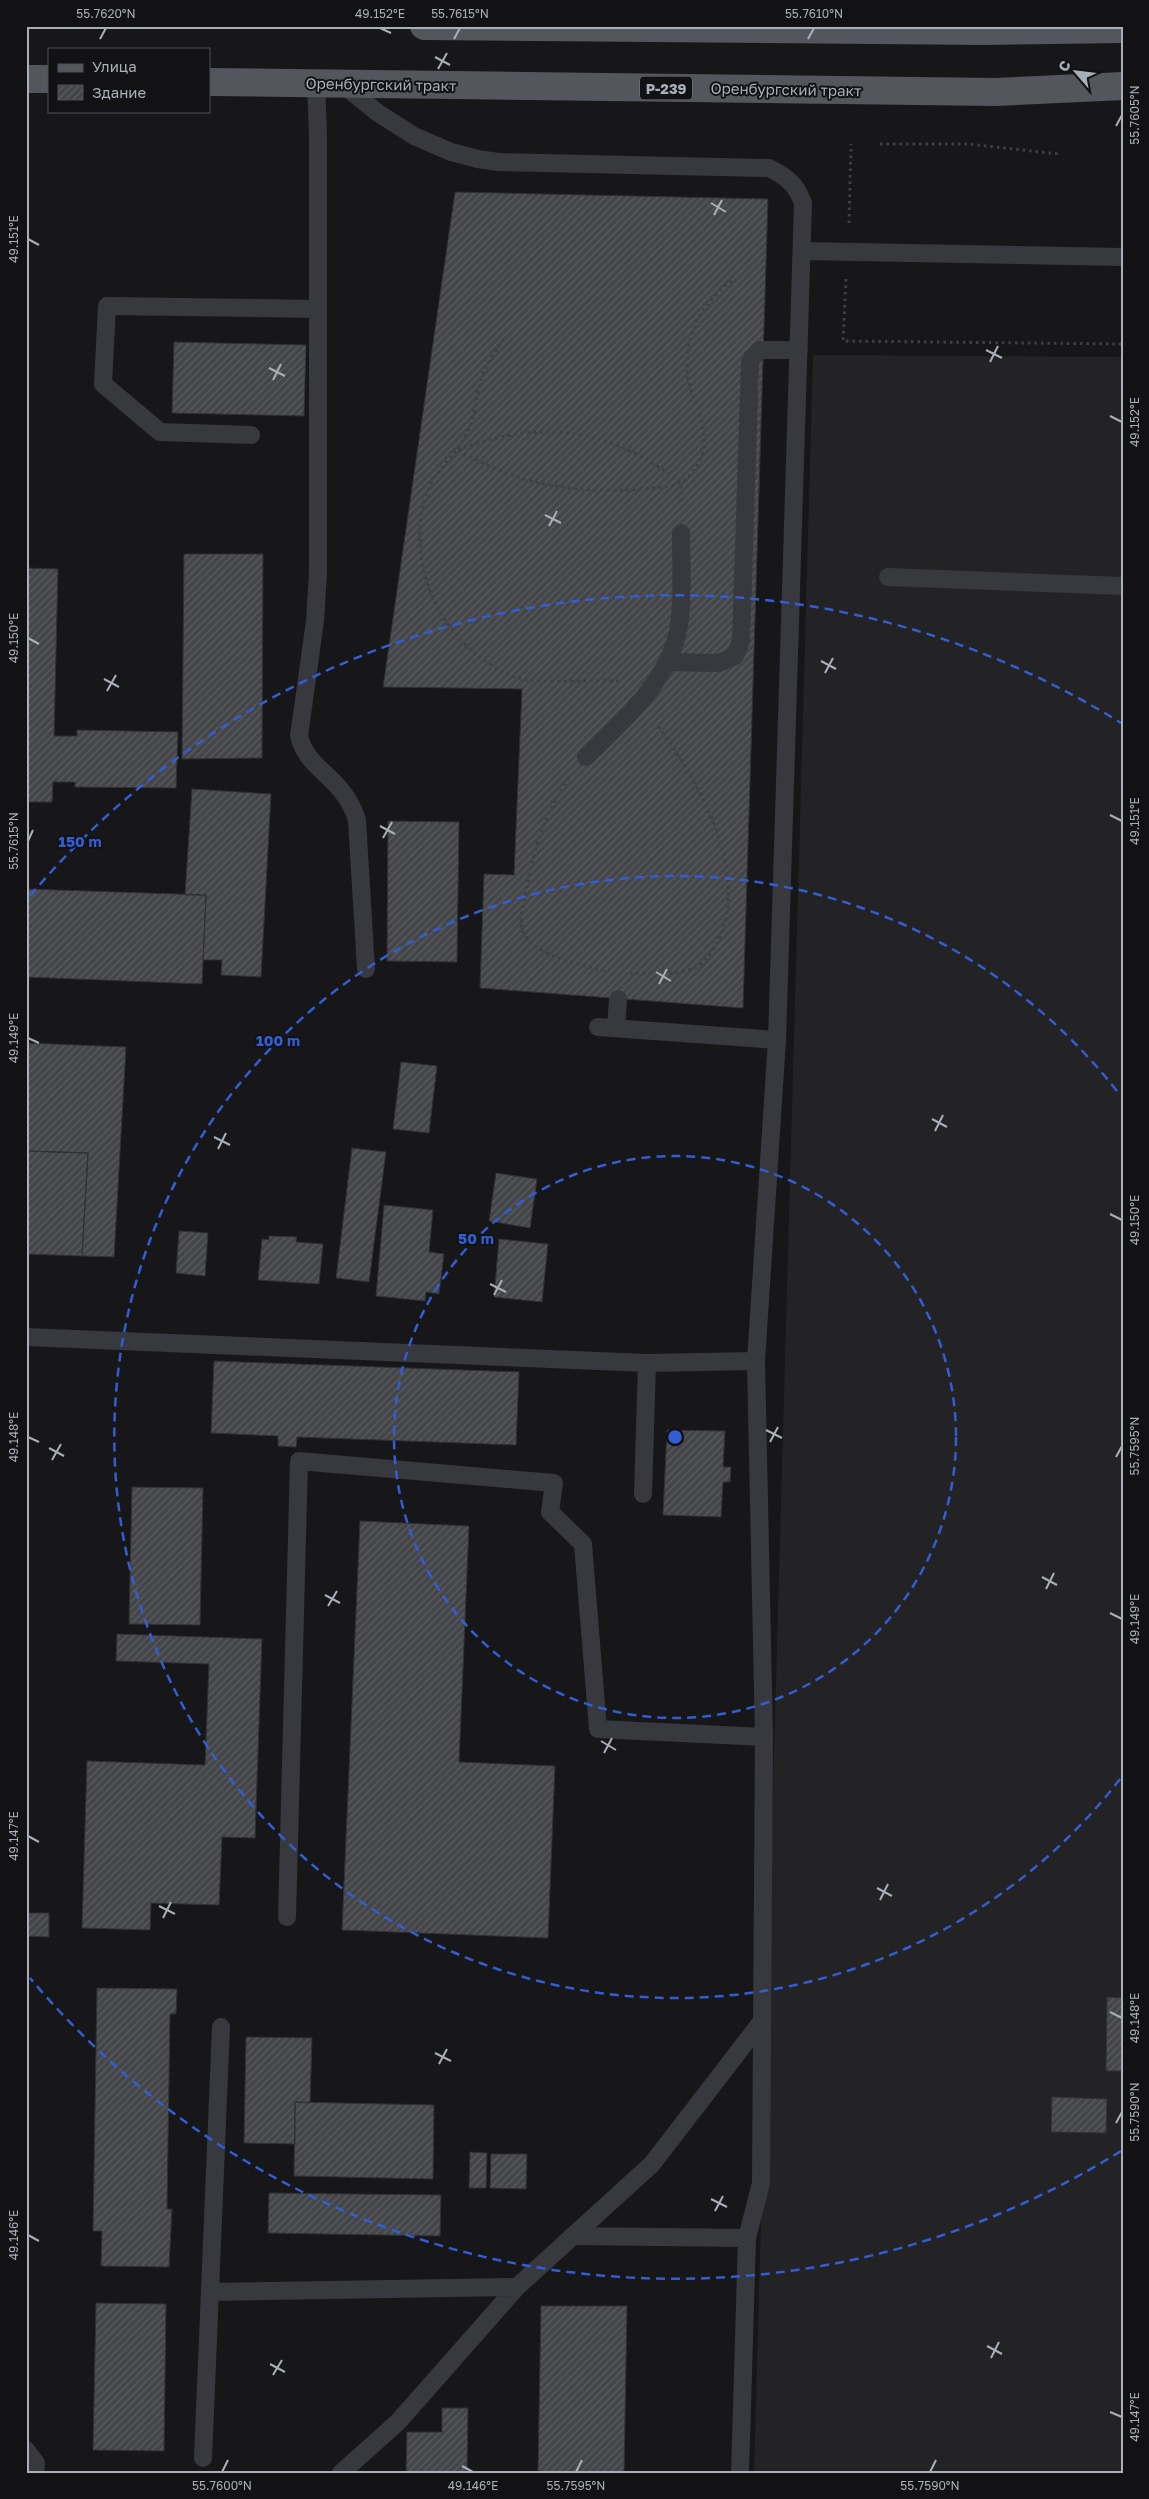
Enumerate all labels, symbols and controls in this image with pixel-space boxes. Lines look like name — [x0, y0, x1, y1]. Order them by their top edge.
text: 55.7620°N — [76, 6, 136, 21]
text: 49.152°E — [355, 6, 405, 21]
text: 55.7615°N — [431, 6, 489, 21]
text: 55.7610°N — [785, 6, 843, 21]
legend — [48, 48, 210, 112]
north arrow — [1052, 48, 1102, 98]
text: Улица — [92, 57, 137, 75]
text: С — [1054, 57, 1074, 74]
street label: Оренбургский тракт — [305, 74, 457, 94]
road number: Р-239 — [640, 76, 692, 100]
street label: Оренбургский тракт — [710, 79, 862, 99]
text: Здание — [92, 83, 146, 101]
text: 55.7605°N — [1127, 85, 1142, 145]
text: 49.151°E — [6, 215, 21, 263]
text: 49.152°E — [1127, 397, 1142, 447]
text: 49.150°E — [6, 613, 21, 663]
text: 49.151°E — [1127, 797, 1142, 845]
text: 55.7615°N — [6, 812, 21, 870]
text: 150 m — [58, 832, 102, 850]
text: 49.149°E — [6, 1013, 21, 1063]
text: 100 m — [256, 1031, 300, 1049]
text: 49.150°E — [1127, 1195, 1142, 1245]
text: 50 m — [458, 1229, 494, 1247]
text: 49.148°E — [6, 1412, 21, 1462]
text: 55.7595°N — [1127, 1417, 1142, 1475]
centre of rings — [666, 1428, 684, 1446]
text: 49.149°E — [1127, 1594, 1142, 1644]
text: 49.147°E — [6, 1811, 21, 1861]
text: 49.148°E — [1127, 1993, 1142, 2043]
text: 55.7590°N — [1127, 2082, 1142, 2142]
text: 49.146°E — [6, 2210, 21, 2260]
text: 49.147°E — [1127, 2392, 1142, 2442]
text: 55.7600°N — [192, 2478, 252, 2493]
text: 49.146°E — [448, 2478, 498, 2493]
text: 55.7595°N — [547, 2478, 605, 2493]
text: 55.7590°N — [900, 2478, 960, 2493]

